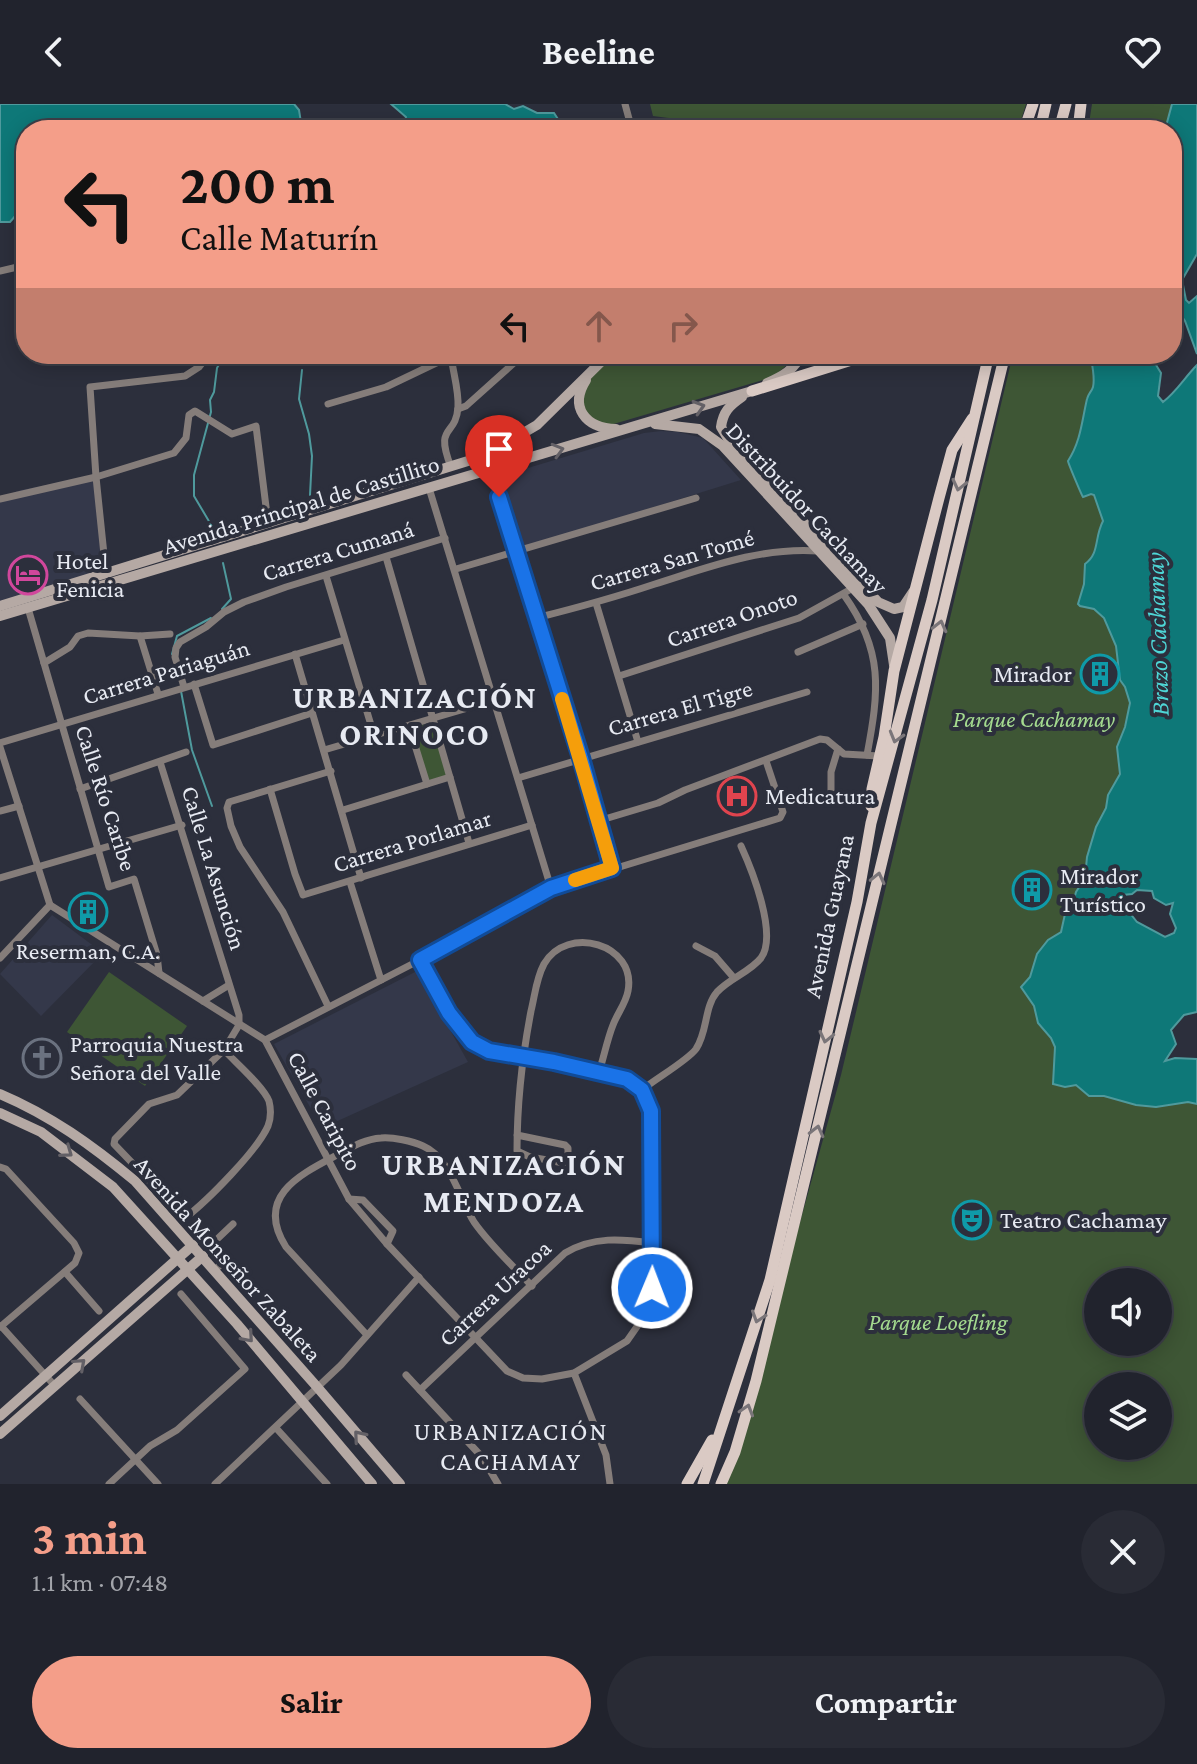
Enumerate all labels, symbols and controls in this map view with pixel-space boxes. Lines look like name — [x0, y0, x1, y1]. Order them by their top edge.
icon: back — [32, 30, 76, 74]
icon: heart — [1121, 30, 1165, 74]
text: Beeline — [542, 32, 655, 72]
icon: left — [48, 152, 152, 256]
text: 200 m — [180, 153, 335, 215]
text: Calle Maturín — [180, 218, 378, 258]
icon: left — [493, 304, 537, 348]
icon: ahead — [577, 304, 621, 348]
icon: right — [661, 304, 705, 348]
one-way arrow — [692, 400, 706, 416]
pin — [465, 415, 533, 497]
street label: Distribuidor Cachamay — [721, 417, 894, 599]
icon: arrive — [477, 427, 521, 471]
one-way arrow — [550, 443, 564, 459]
street label: Avenida Principal de Castillito — [159, 450, 442, 559]
one-way arrow — [951, 477, 968, 491]
street label: Carrera Cumaná — [259, 515, 417, 586]
street label: Carrera San Tomé — [587, 523, 757, 596]
place label: Hotel Fenicia — [56, 547, 124, 602]
water label: Brazo Cachamay — [1140, 551, 1175, 717]
hotel icon: Hotel Fenicia — [7, 554, 49, 596]
street label: Carrera Onoto — [663, 583, 801, 653]
one-way arrow — [931, 620, 948, 633]
street label: Carrera Pariaguán — [79, 633, 253, 710]
building icon: Mirador — [1079, 653, 1121, 695]
place label: Mirador — [994, 660, 1072, 687]
street label: Carrera El Tigre — [604, 674, 755, 741]
district label: URBANIZACIÓN ORINOCO — [292, 679, 538, 752]
park label: Parque Cachamay — [953, 705, 1115, 732]
street label: Calle Río Caribe — [70, 722, 143, 874]
one-way arrow — [889, 729, 906, 743]
hospital icon: Medicatura — [716, 775, 758, 817]
place label: Medicatura — [765, 782, 875, 809]
street label: Calle La Asunción — [177, 783, 252, 953]
street label: Carrera Porlamar — [329, 803, 495, 877]
street label: Avenida Guayana — [798, 831, 859, 1000]
place label: Mirador Turístico — [1060, 862, 1146, 917]
building icon: Mirador Turístico — [1011, 869, 1053, 911]
one-way arrow — [869, 872, 886, 886]
building icon: Reserman, C.A. — [67, 891, 109, 933]
place label: Reserman, C.A. — [16, 937, 160, 964]
one-way arrow — [818, 1029, 835, 1043]
place label: Parroquia Nuestra Señora del Valle — [70, 1030, 244, 1085]
church icon: Parroquia Nuestra Señora del Valle — [21, 1037, 63, 1079]
street label: Calle Caripito — [283, 1046, 368, 1175]
one-way arrow — [808, 1125, 825, 1139]
one-way arrow — [59, 1142, 73, 1156]
district label: URBANIZACIÓN MENDOZA — [381, 1146, 627, 1219]
street label: Avenida Monseñor Zabaleta — [129, 1150, 328, 1367]
theatre icon: Teatro Cachamay — [951, 1199, 993, 1241]
place label: Teatro Cachamay — [1000, 1206, 1167, 1233]
street label: Carrera Uracoa — [433, 1234, 556, 1351]
position arrow — [610, 1246, 694, 1330]
map controls — [1084, 1268, 1172, 1460]
button: sound — [1084, 1268, 1172, 1356]
park label: Parque Loefling — [868, 1308, 1009, 1335]
one-way arrow — [752, 1309, 768, 1323]
one-way arrow — [238, 1328, 253, 1343]
one-way arrow — [70, 1359, 85, 1373]
button: layers — [1084, 1372, 1172, 1460]
one-way arrow — [738, 1404, 754, 1418]
district label: URBANIZACIÓN CACHAMAY — [413, 1417, 609, 1476]
one-way arrow — [354, 1430, 369, 1445]
button: close — [1081, 1510, 1165, 1594]
text: 3 min — [32, 1511, 147, 1564]
text: 1.1 km · 07:48 — [32, 1568, 168, 1597]
button: Salir — [32, 1656, 591, 1748]
button: Compartir — [607, 1656, 1165, 1748]

